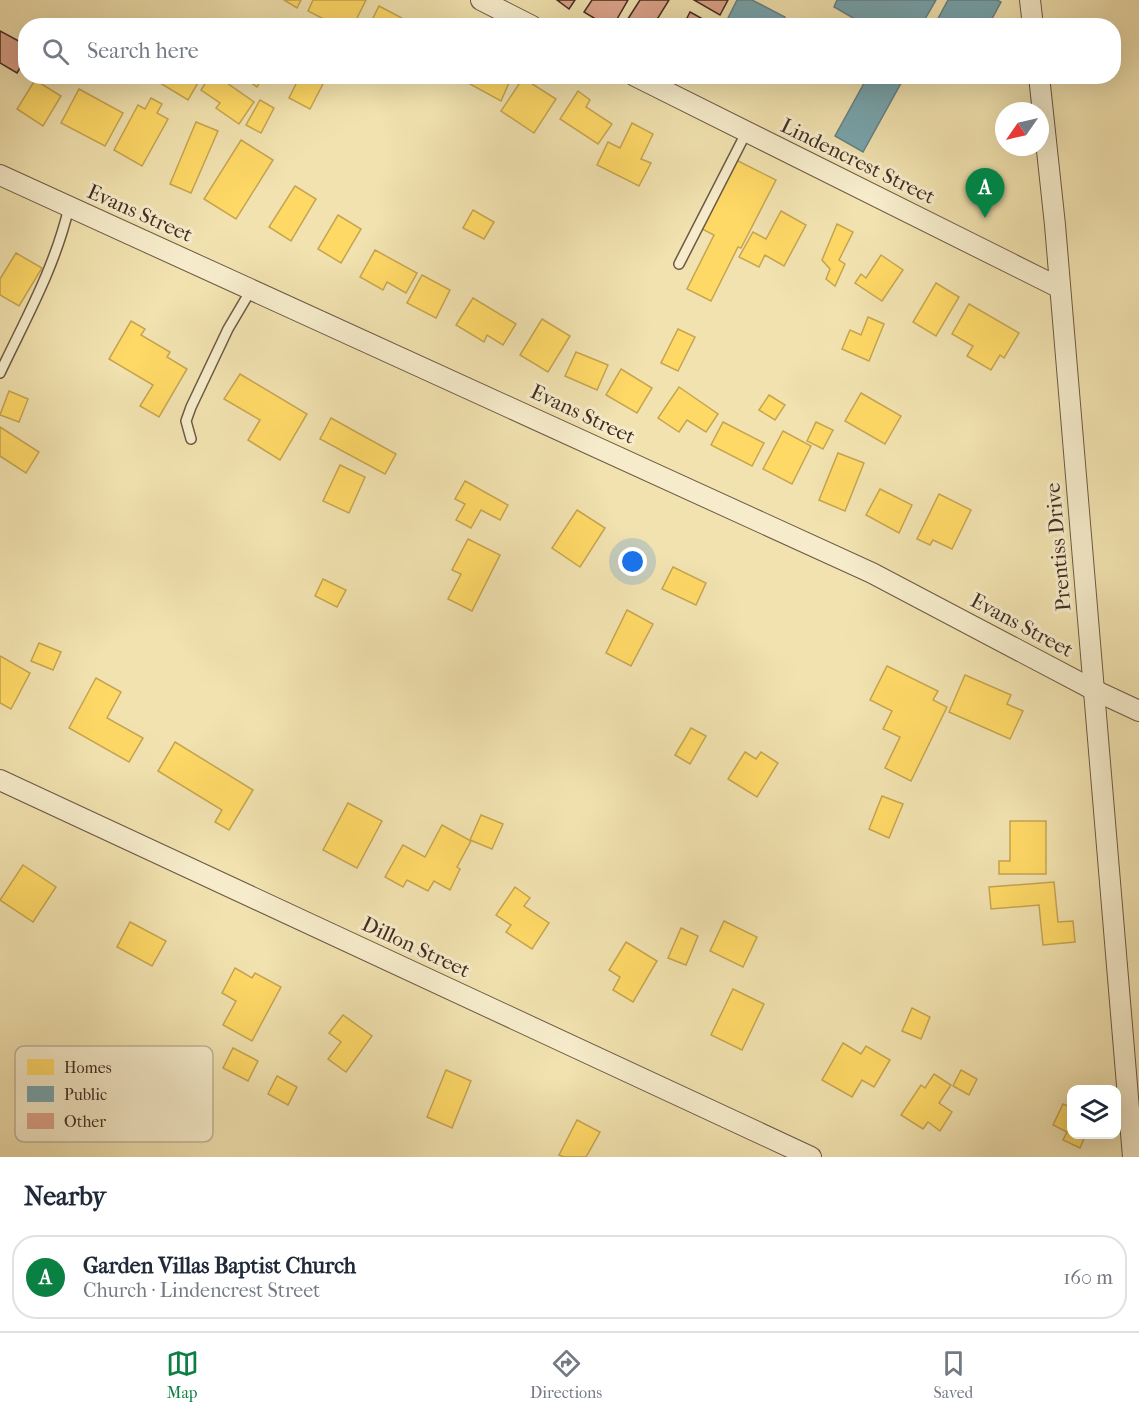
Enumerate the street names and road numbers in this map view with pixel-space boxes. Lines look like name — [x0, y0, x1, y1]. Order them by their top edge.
street label: Lindencrest Street — [777, 113, 939, 209]
street label: Evans Street — [84, 179, 197, 247]
street label: Evans Street — [527, 379, 639, 449]
street label: Prentiss Drive — [1040, 482, 1076, 612]
street label: Evans Street — [967, 588, 1078, 662]
street label: Dillon Street — [358, 912, 474, 983]

